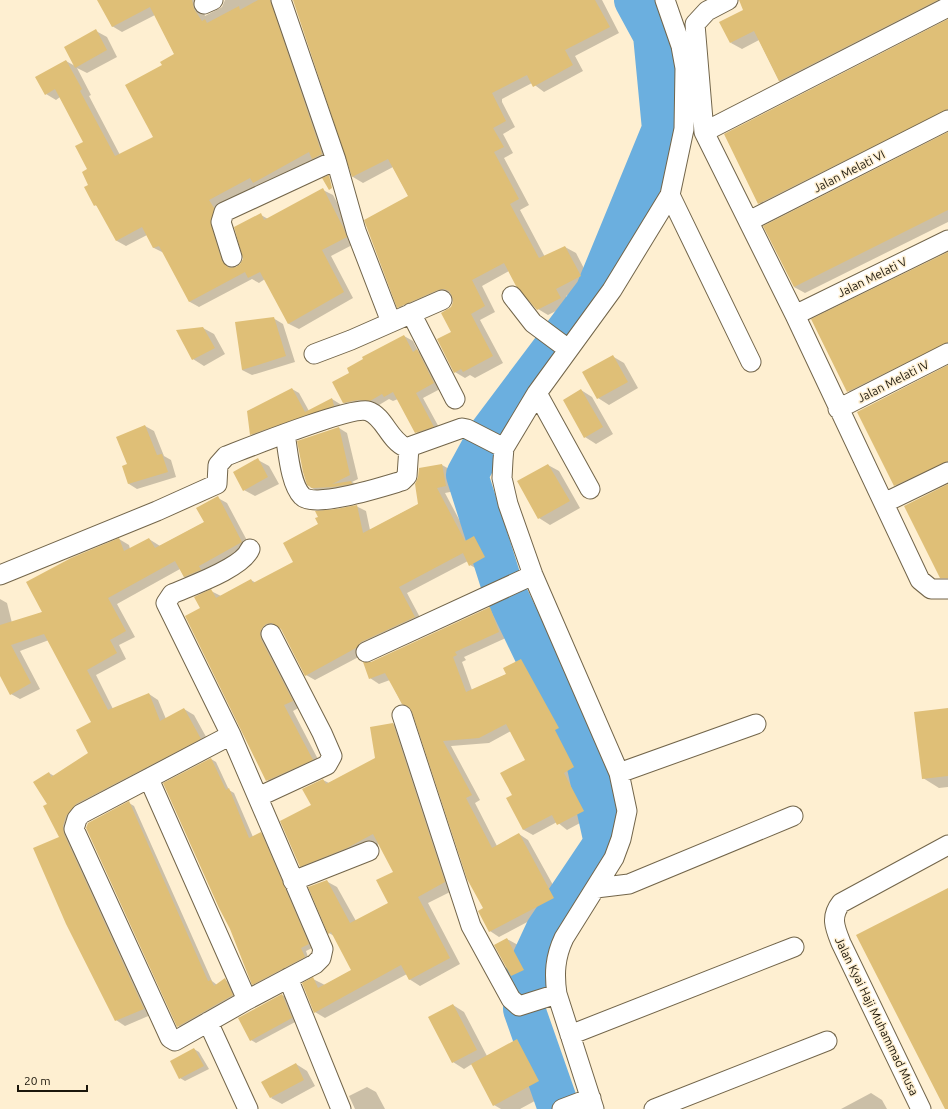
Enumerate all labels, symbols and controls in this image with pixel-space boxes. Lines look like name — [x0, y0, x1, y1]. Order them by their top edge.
street label: Jalan Melati VI — [811, 147, 887, 195]
street label: Jalan Melati V — [835, 254, 909, 299]
street label: Jalan Melati IV — [855, 357, 931, 405]
street label: Jalan Kyai Haji Muhammad Musa — [833, 935, 921, 1097]
scale bar — [18, 1067, 87, 1093]
text: 20 m — [24, 1074, 51, 1087]

